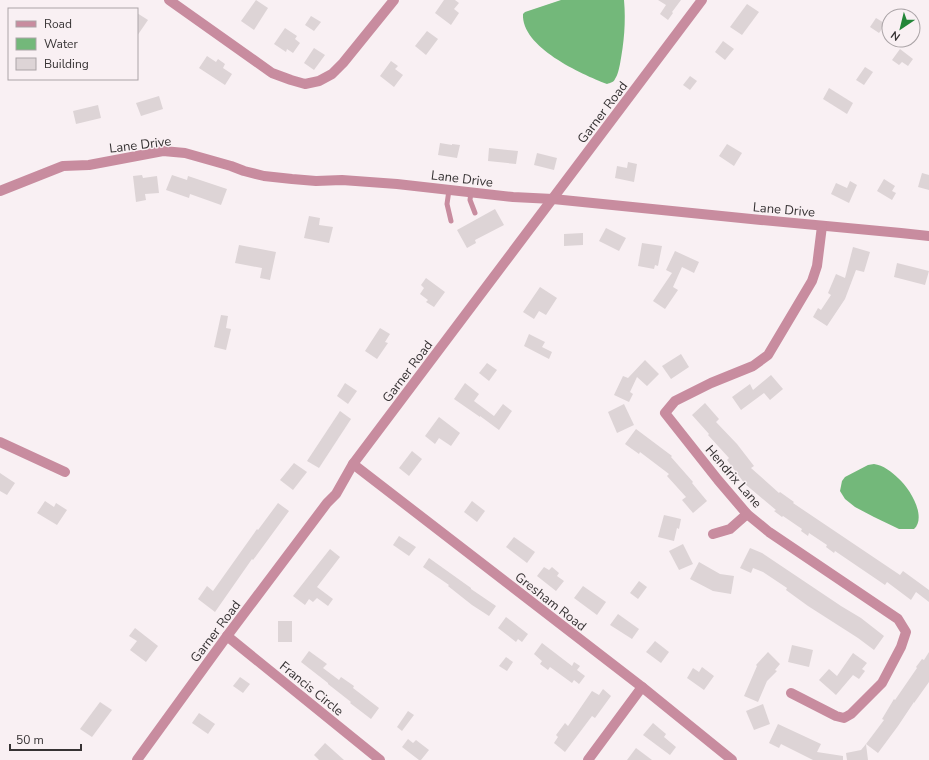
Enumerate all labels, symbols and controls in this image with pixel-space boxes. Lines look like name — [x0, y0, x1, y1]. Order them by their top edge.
legend — [8, 8, 138, 80]
north arrow — [881, 8, 921, 48]
text: Road — [44, 16, 72, 32]
text: N — [888, 27, 903, 44]
text: Water — [44, 36, 78, 52]
text: Building — [44, 56, 89, 72]
street label: Garner Road — [573, 78, 632, 147]
street label: Lane Drive — [108, 132, 172, 158]
street label: Lane Drive — [430, 166, 494, 192]
street label: Lane Drive — [752, 198, 816, 222]
street label: Garner Road — [378, 337, 437, 406]
street label: Hendrix Lane — [701, 441, 766, 512]
street label: Gresham Road — [511, 568, 590, 635]
street label: Garner Road — [186, 597, 245, 666]
street label: Francis Circle — [276, 657, 347, 720]
scale bar — [10, 726, 81, 752]
text: 50 m — [16, 732, 44, 748]

